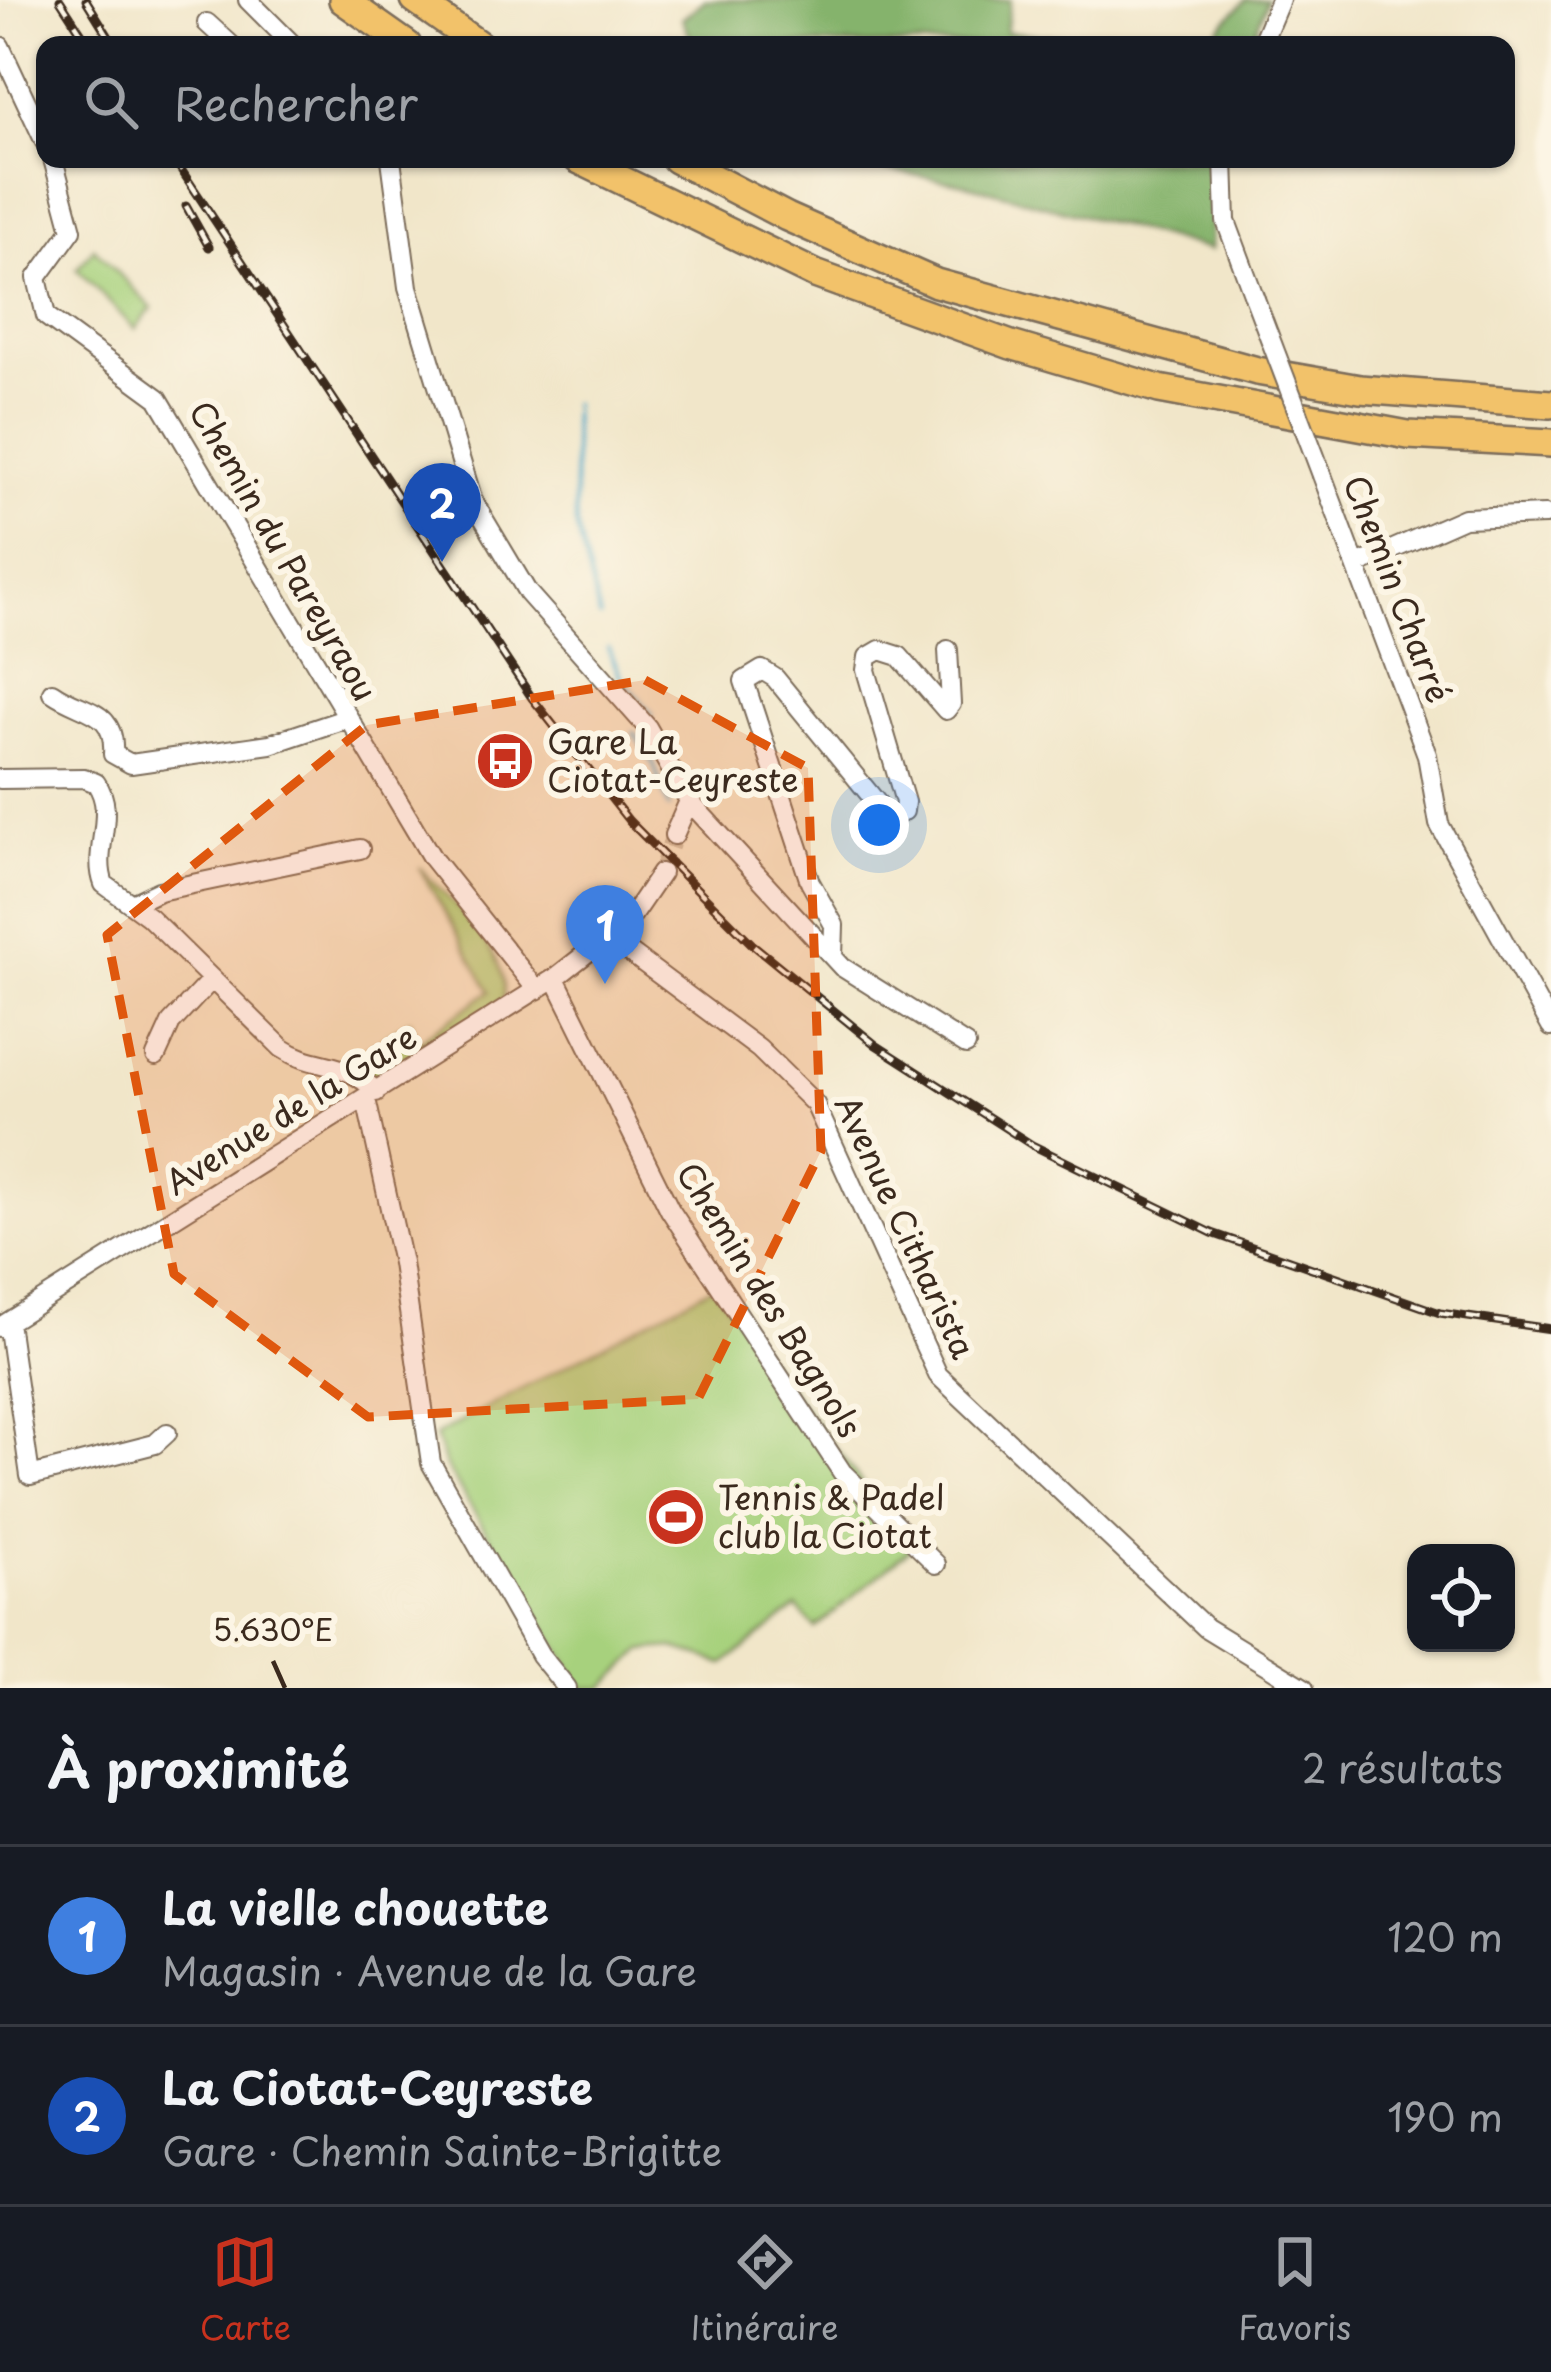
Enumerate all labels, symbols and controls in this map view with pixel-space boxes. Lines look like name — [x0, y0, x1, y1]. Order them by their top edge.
search box — [36, 36, 1515, 168]
text: Rechercher — [174, 68, 418, 136]
icon: search — [78, 69, 144, 135]
street label: Chemin du Pareyraou — [178, 391, 391, 709]
pin: 2 — [403, 463, 481, 562]
street label: Chemin Charré — [1333, 467, 1465, 709]
place label: Gare La Ciotat-Ceyreste — [547, 715, 799, 803]
bus stop icon: Gare La Ciotat-Ceyreste — [474, 730, 536, 792]
your location — [849, 795, 909, 855]
pin: 1 — [566, 885, 644, 984]
street label: Avenue de la Gare — [155, 1011, 425, 1206]
street label: Avenue Citharista — [824, 1086, 990, 1366]
street label: Chemin des Bagnols — [666, 1151, 876, 1446]
place label: Tennis & Padel club la Ciotat — [718, 1471, 945, 1559]
sports icon: Tennis & Padel club la Ciotat — [645, 1486, 707, 1548]
map controls — [1407, 1544, 1515, 1652]
button: locate — [1407, 1544, 1515, 1652]
text: 5.630°E — [213, 1606, 333, 1651]
text: À proximité — [48, 1728, 349, 1805]
text: 2 résultats — [1302, 1737, 1503, 1796]
text: La vielle chouette — [162, 1872, 549, 1940]
text: 1 — [78, 1906, 96, 1965]
text: 120 m — [1387, 1906, 1503, 1965]
text: Magasin · Avenue de la Gare — [162, 1940, 697, 1999]
text: La Ciotat-Ceyreste — [162, 2052, 593, 2120]
text: 2 — [73, 2086, 101, 2145]
text: 190 m — [1387, 2086, 1503, 2145]
text: Gare · Chemin Sainte-Brigitte — [162, 2120, 722, 2179]
tab: Carte — [200, 2229, 291, 2351]
tab: Itinéraire — [690, 2229, 839, 2351]
tab: Favoris — [1238, 2229, 1351, 2351]

